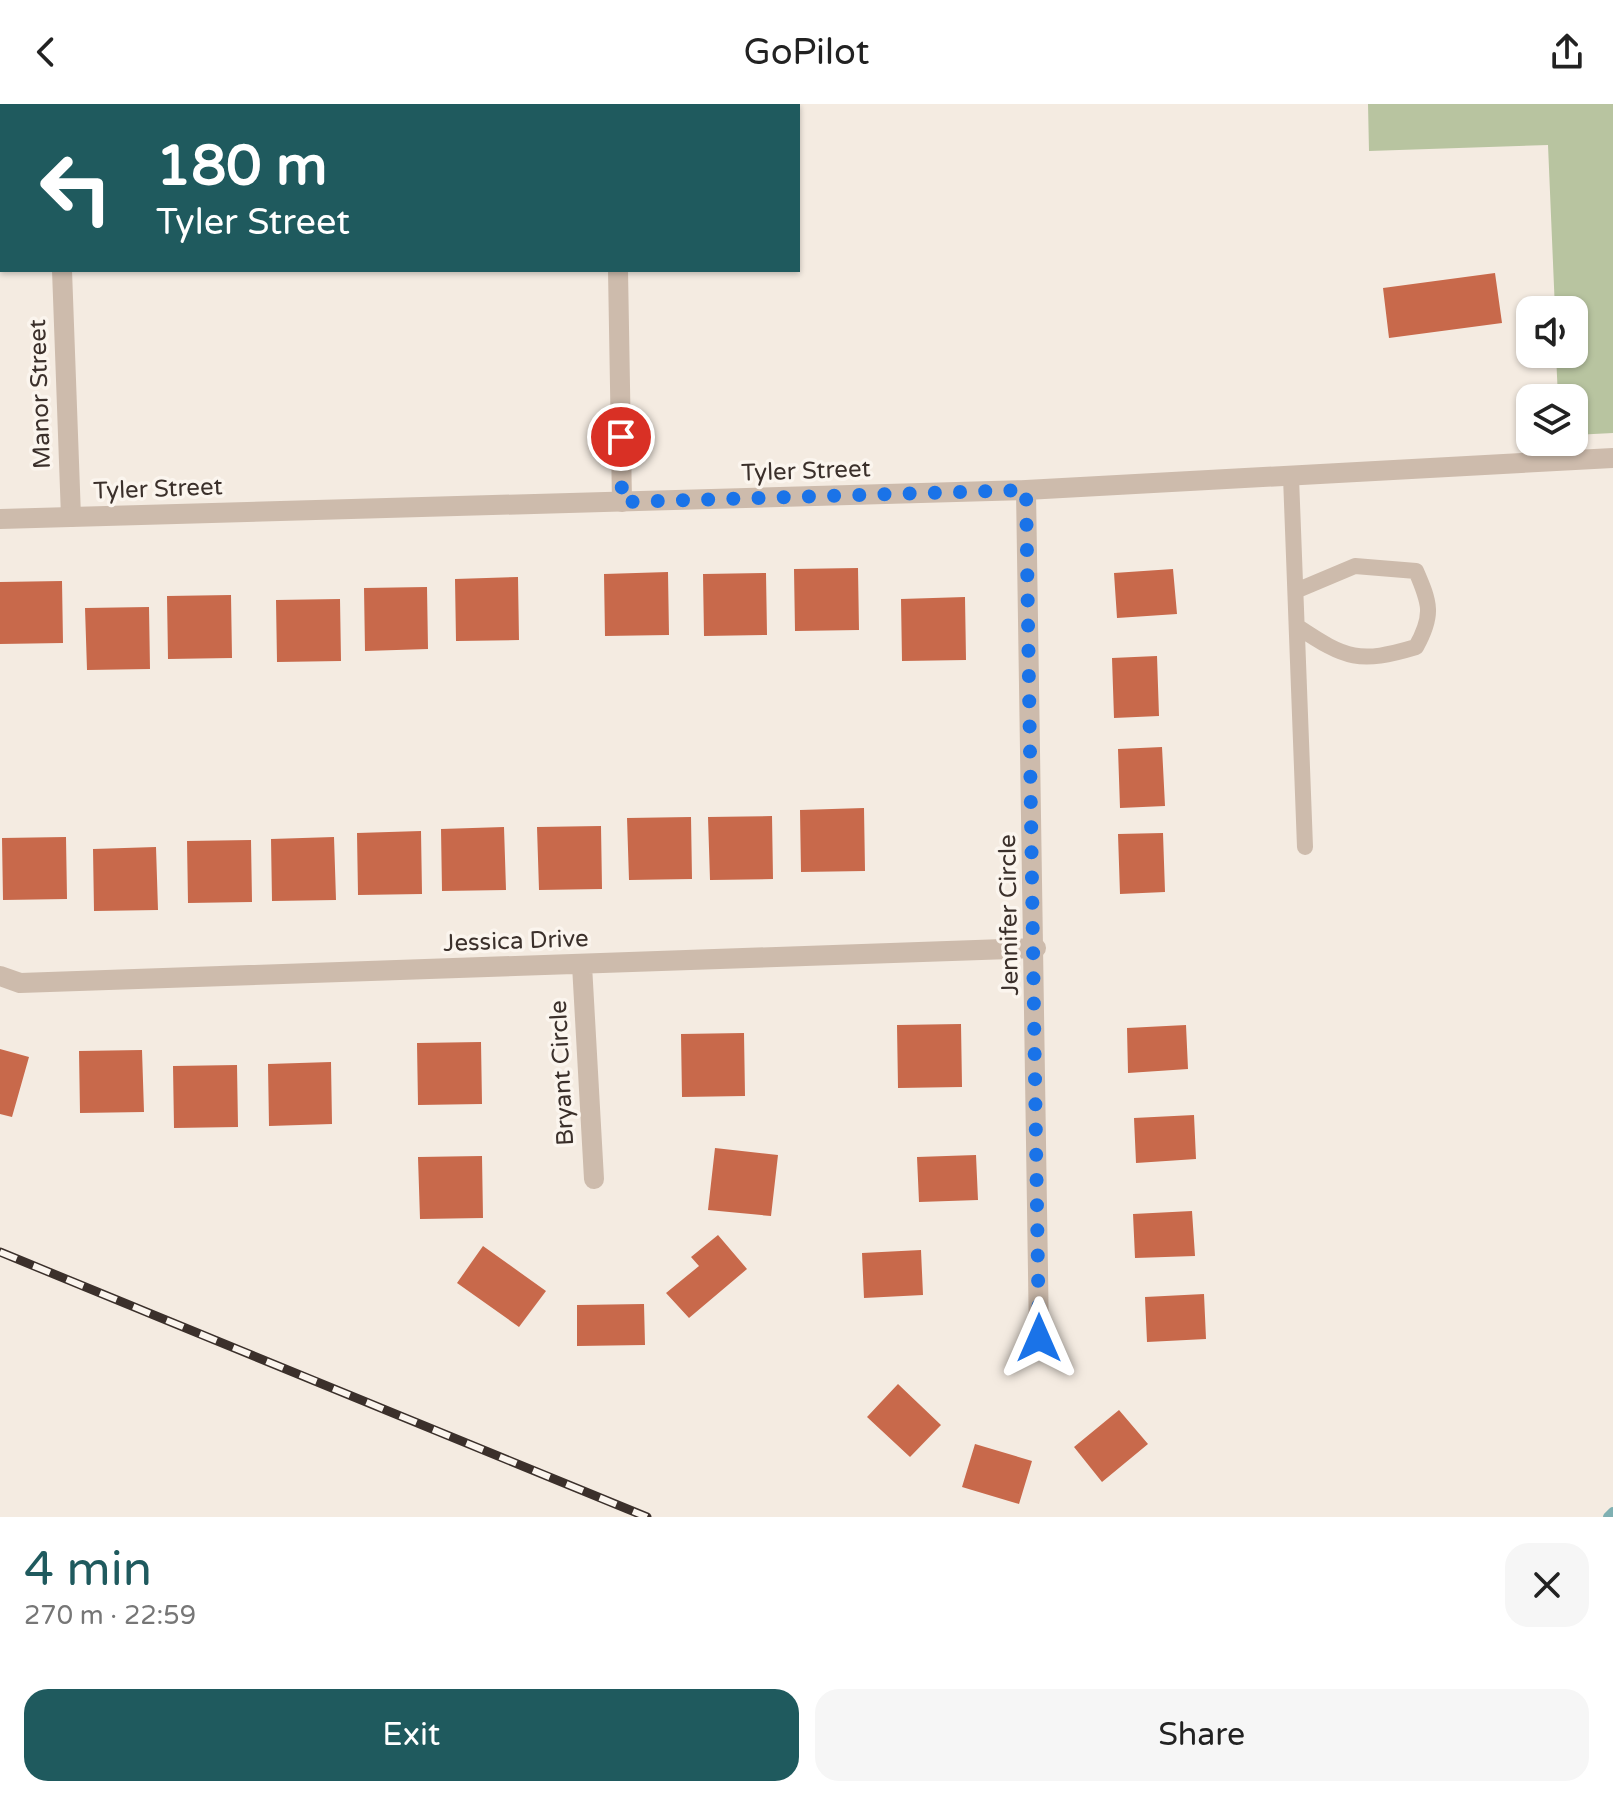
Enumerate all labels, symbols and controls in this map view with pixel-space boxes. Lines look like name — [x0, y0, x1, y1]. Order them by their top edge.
icon: back — [24, 30, 68, 74]
icon: share — [1545, 30, 1589, 74]
text: GoPilot — [744, 31, 869, 74]
text: 180 m — [156, 133, 327, 200]
icon: left — [24, 136, 128, 240]
text: Tyler Street — [156, 201, 350, 244]
map controls — [1516, 296, 1588, 456]
button: sound — [1516, 296, 1588, 368]
street label: Manor Street — [23, 319, 57, 469]
button: layers — [1516, 384, 1588, 456]
pin — [587, 403, 655, 471]
icon: arrive — [599, 415, 643, 459]
street label: Tyler Street — [741, 454, 871, 488]
street label: Tyler Street — [93, 472, 223, 506]
street label: Jennifer Circle — [993, 834, 1025, 996]
street label: Jessica Drive — [443, 924, 589, 958]
street label: Bryant Circle — [544, 1000, 580, 1146]
position arrow — [997, 1296, 1081, 1380]
text: 4 min — [24, 1541, 152, 1599]
button: close — [1505, 1543, 1589, 1627]
text: 270 m · 22:59 — [24, 1600, 196, 1631]
button: Exit — [24, 1689, 799, 1781]
button: Share — [815, 1689, 1589, 1781]

